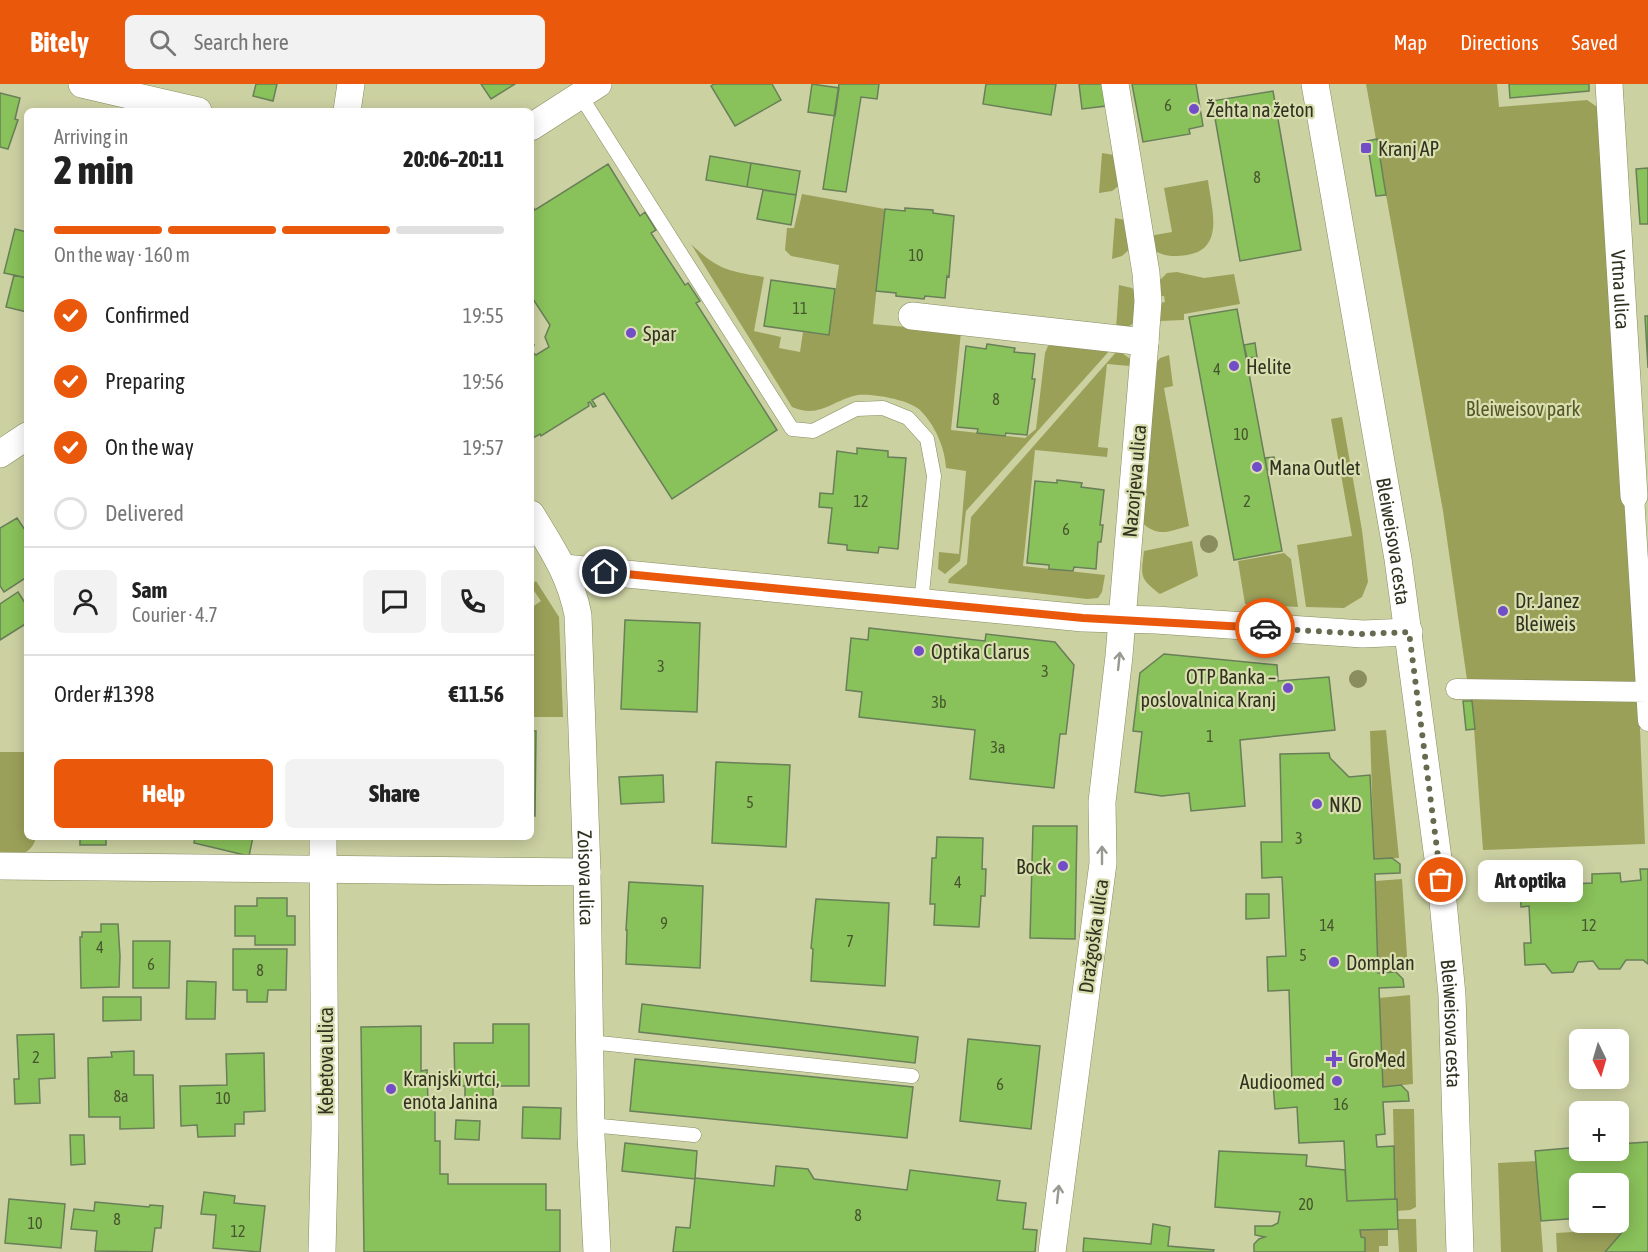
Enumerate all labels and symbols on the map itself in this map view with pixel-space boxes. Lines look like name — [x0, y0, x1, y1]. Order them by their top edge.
house number: 6 — [1164, 96, 1172, 114]
place label: Žehta na žeton — [1206, 98, 1314, 121]
marker: Žehta na žeton — [1187, 102, 1201, 116]
place label: Kranj AP — [1378, 137, 1439, 160]
marker: Kranj AP — [1359, 141, 1373, 155]
house number: 8 — [1253, 168, 1261, 186]
house number: 10 — [908, 246, 924, 264]
street label: Vrtna ulica — [1608, 249, 1635, 330]
house number: 11 — [792, 299, 808, 317]
place label: Spar — [643, 322, 677, 345]
marker: Spar — [624, 326, 638, 340]
place label: Helite — [1246, 355, 1291, 378]
marker: Helite — [1227, 359, 1241, 373]
house number: 4 — [1213, 360, 1221, 378]
house number: 8 — [992, 390, 1000, 408]
park label: Bleiweisov park — [1466, 397, 1580, 420]
street label: Nazorjeva ulica — [1118, 424, 1150, 538]
house number: 10 — [1233, 425, 1249, 443]
place label: Mana Outlet — [1269, 456, 1361, 479]
marker: Mana Outlet — [1250, 460, 1264, 474]
street label: Bleiweisova cesta — [1372, 476, 1416, 606]
house number: 12 — [853, 492, 869, 510]
house number: 2 — [1243, 492, 1251, 510]
house number: 6 — [1062, 520, 1070, 538]
pin — [579, 546, 630, 597]
place label: Dr. Janez Bleiweis — [1515, 589, 1579, 635]
courier — [1235, 598, 1295, 658]
marker: Dr. Janez Bleiweis — [1496, 604, 1510, 618]
place label: Optika Clarus — [931, 640, 1030, 663]
marker: Optika Clarus — [912, 644, 926, 658]
one-way arrow — [1113, 651, 1124, 671]
house number: 3 — [657, 657, 665, 675]
house number: 3 — [1041, 662, 1049, 680]
place label: OTP Banka – poslovalnica Kranj — [1140, 665, 1276, 711]
marker: OTP Banka – poslovalnica Kranj — [1281, 681, 1295, 695]
house number: 3b — [931, 693, 947, 711]
house number: 1 — [1206, 727, 1214, 745]
house number: 3a — [991, 738, 1005, 756]
house number: 5 — [746, 793, 754, 811]
place label: NKD — [1329, 793, 1362, 816]
marker: NKD — [1310, 797, 1324, 811]
house number: 3 — [1295, 829, 1303, 847]
street label: Zoisova ulica — [574, 830, 599, 926]
one-way arrow — [1096, 845, 1108, 865]
pin — [1415, 854, 1466, 905]
place label: Bock — [1016, 855, 1051, 878]
marker: Bock — [1056, 859, 1070, 873]
callout: Art optika — [1477, 859, 1582, 901]
house number: 4 — [954, 873, 962, 891]
street label: Dražgoška ulica — [1074, 877, 1112, 995]
house number: 9 — [660, 914, 668, 932]
house number: 14 — [1319, 916, 1335, 934]
house number: 12 — [1581, 916, 1597, 934]
house number: 7 — [846, 932, 854, 950]
house number: 4 — [96, 938, 104, 956]
house number: 5 — [1299, 946, 1307, 964]
place label: Domplan — [1346, 951, 1415, 974]
house number: 6 — [147, 955, 155, 973]
marker: Domplan — [1327, 955, 1341, 969]
street label: Bleiweisova cesta — [1437, 958, 1466, 1088]
house number: 8 — [256, 961, 264, 979]
street label: Kebetova ulica — [314, 1007, 337, 1115]
north arrow — [1569, 1029, 1629, 1089]
house number: 2 — [32, 1048, 40, 1066]
place label: GroMed — [1348, 1048, 1406, 1071]
marker: GroMed — [1325, 1050, 1343, 1068]
place label: Kranjski vrtci, enota Janina — [403, 1067, 500, 1113]
place label: Audioomed — [1240, 1070, 1325, 1093]
marker: Audioomed — [1330, 1074, 1344, 1088]
house number: 6 — [996, 1075, 1004, 1093]
marker: Kranjski vrtci, enota Janina — [384, 1082, 398, 1096]
house number: 8a — [114, 1087, 128, 1105]
house number: 10 — [215, 1089, 231, 1107]
house number: 16 — [1333, 1095, 1349, 1113]
one-way arrow — [1053, 1184, 1064, 1204]
house number: 20 — [1298, 1195, 1314, 1213]
house number: 8 — [854, 1206, 862, 1224]
house number: 8 — [113, 1210, 121, 1228]
house number: 10 — [27, 1214, 43, 1232]
house number: 12 — [230, 1222, 246, 1240]

